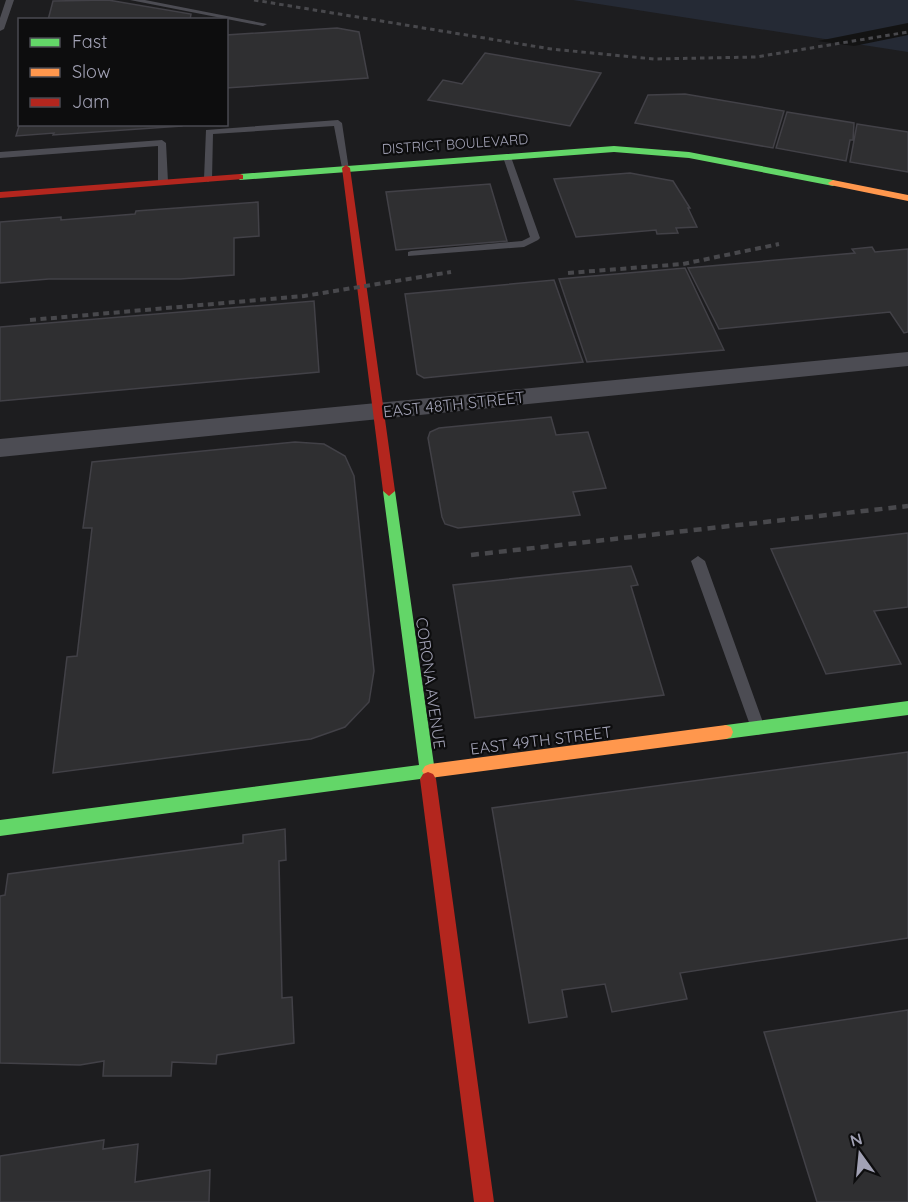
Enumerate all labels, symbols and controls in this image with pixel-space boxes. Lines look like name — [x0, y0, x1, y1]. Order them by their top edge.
legend — [18, 18, 228, 126]
text: Fast — [72, 30, 107, 53]
text: Slow — [72, 60, 110, 83]
text: Jam — [72, 90, 110, 113]
street label: DISTRICT BOULEVARD — [381, 130, 529, 158]
street label: EAST 48TH STREET — [382, 387, 526, 421]
street label: CORONA AVENUE — [412, 616, 450, 750]
street label: EAST 49TH STREET — [469, 721, 613, 759]
north arrow — [830, 1124, 890, 1184]
text: N — [848, 1128, 864, 1151]

